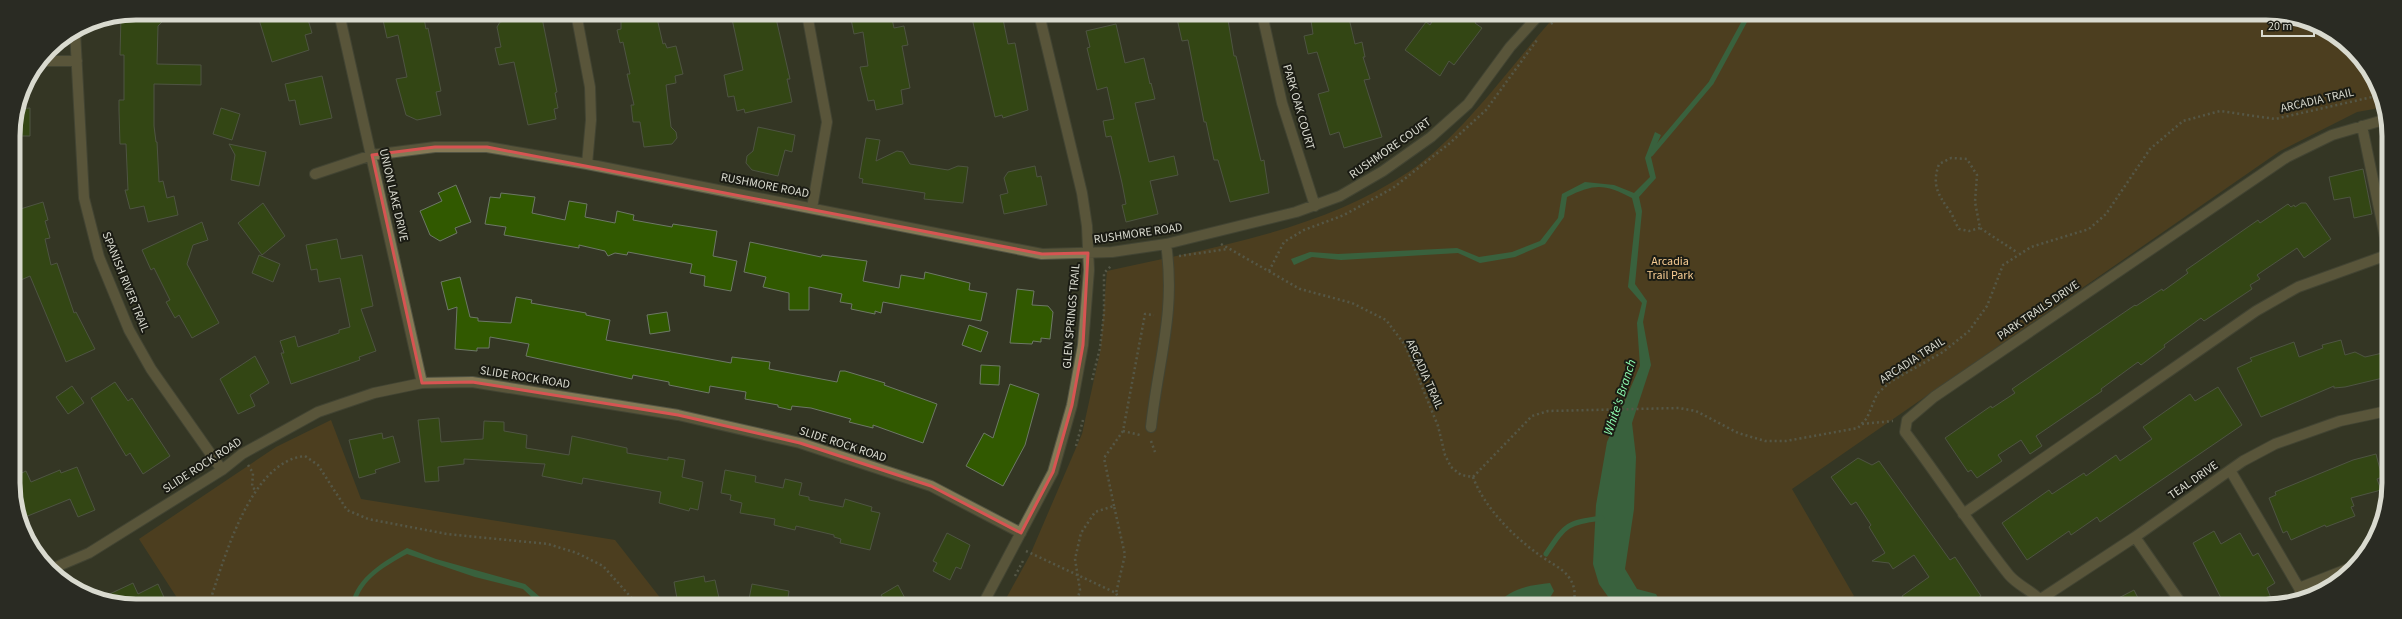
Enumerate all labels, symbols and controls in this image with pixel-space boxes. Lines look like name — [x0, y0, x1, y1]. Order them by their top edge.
scale bar — [2262, 12, 2314, 38]
text: 20 m — [2268, 18, 2292, 35]
street label: PARK OAK COURT — [1278, 63, 1319, 152]
street label: ARCADIA TRAIL — [2279, 84, 2356, 117]
street label: RUSHMORE COURT — [1346, 114, 1435, 183]
street label: UNION LAKE DRIVE — [375, 147, 412, 243]
street label: RUSHMORE ROAD — [719, 169, 810, 202]
street label: RUSHMORE ROAD — [1093, 219, 1184, 248]
street label: SPANISH RIVER TRAIL — [98, 229, 154, 335]
park label: Arcadia Trail Park — [1647, 253, 1693, 284]
street label: GLEN SPRINGS TRAIL — [1058, 263, 1085, 369]
street label: PARK TRAILS DRIVE — [1994, 277, 2083, 344]
street label: ARCADIA TRAIL — [1876, 333, 1948, 388]
street label: ARCADIA TRAIL — [1402, 337, 1448, 412]
water label: White's Branch — [1599, 357, 1641, 438]
street label: SLIDE ROCK ROAD — [479, 362, 571, 393]
street label: SLIDE ROCK ROAD — [797, 422, 889, 467]
street label: SLIDE ROCK ROAD — [159, 433, 245, 497]
street label: TEAL DRIVE — [2165, 457, 2222, 504]

